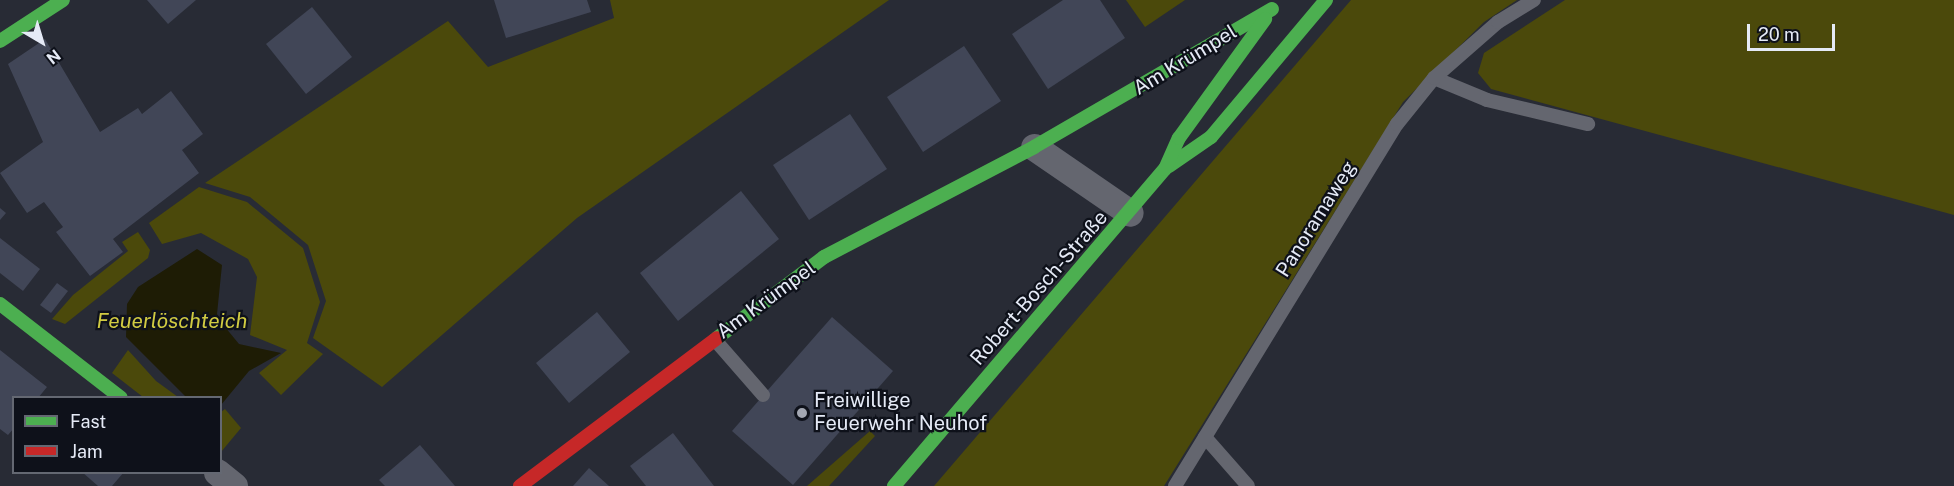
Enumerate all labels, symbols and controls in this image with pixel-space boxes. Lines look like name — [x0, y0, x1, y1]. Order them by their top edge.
north arrow — [12, 12, 72, 72]
scale bar — [1750, 12, 1838, 50]
street label: Am Krümpel — [1129, 20, 1241, 100]
text: 20 m — [1758, 24, 1800, 45]
text: N — [43, 45, 64, 68]
street label: Panoramaweg — [1271, 157, 1361, 281]
street label: Robert-Bosch-Straße — [965, 206, 1113, 370]
street label: Am Krümpel — [712, 256, 820, 344]
water label: Feuerlöschteich — [97, 308, 247, 334]
place label: Freiwillige Feuerwehr Neuhof — [814, 389, 987, 436]
legend — [12, 396, 222, 474]
marker: Freiwillige Feuerwehr Neuhof — [795, 406, 809, 420]
text: Fast — [70, 411, 106, 432]
text: Jam — [70, 441, 103, 462]

